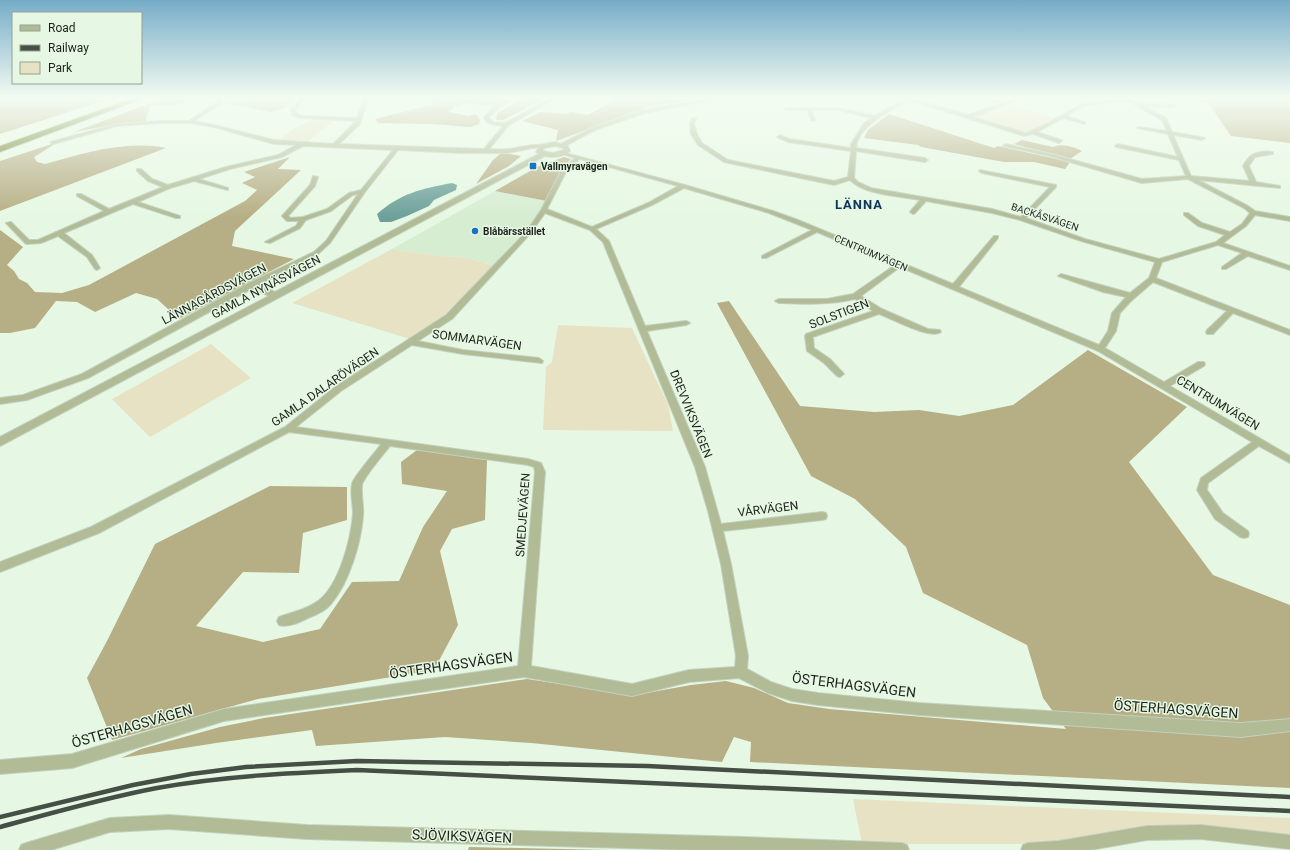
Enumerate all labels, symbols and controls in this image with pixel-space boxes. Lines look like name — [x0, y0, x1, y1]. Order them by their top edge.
legend — [12, 12, 142, 84]
text: Road — [48, 21, 76, 35]
text: Railway — [48, 41, 89, 55]
text: Park — [48, 61, 73, 75]
marker: Vallmyravägen — [528, 161, 538, 171]
place label: Vallmyravägen — [541, 161, 608, 172]
district label: LÄNNA — [835, 197, 883, 212]
street label: BACKÅSVÄGEN — [1010, 199, 1081, 233]
marker: Blåbärsstället — [470, 226, 480, 236]
place label: Blåbärsstället — [483, 226, 546, 237]
street label: CENTRUMVÄGEN — [833, 232, 910, 273]
street label: GAMLA NYNÄSVÄGEN — [209, 251, 323, 322]
street label: LÄNNAGÅRDSVÄGEN — [158, 259, 269, 327]
street label: SOLSTIGEN — [807, 296, 871, 332]
street label: SOMMARVÄGEN — [431, 326, 523, 353]
street label: GAMLA DALARÖVÄGEN — [268, 344, 381, 429]
street label: DREVVIKSVÄGEN — [667, 368, 716, 460]
street label: CENTRUMVÄGEN — [1174, 372, 1263, 433]
street label: SMEDJEVÄGEN — [512, 472, 533, 558]
street label: VÅRVÄGEN — [737, 496, 799, 520]
street label: ÖSTERHAGSVÄGEN — [388, 648, 514, 682]
street label: ÖSTERHAGSVÄGEN — [791, 669, 917, 701]
street label: ÖSTERHAGSVÄGEN — [1113, 697, 1239, 721]
street label: ÖSTERHAGSVÄGEN — [70, 701, 194, 751]
street label: SJÖVIKSVÄGEN — [412, 826, 512, 846]

